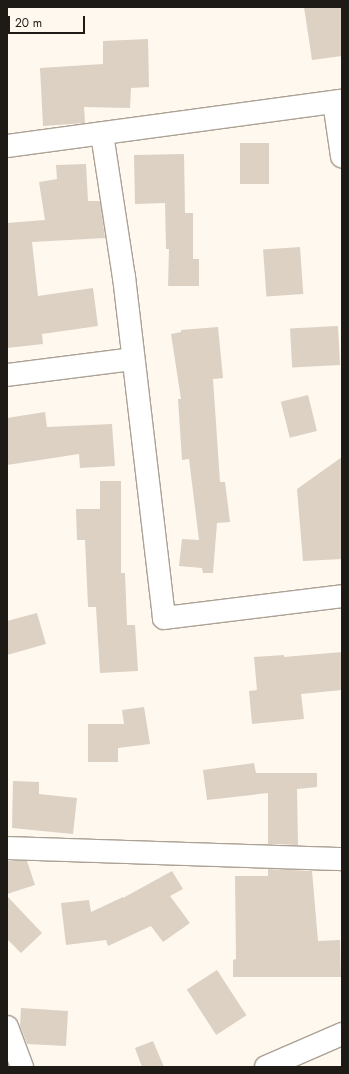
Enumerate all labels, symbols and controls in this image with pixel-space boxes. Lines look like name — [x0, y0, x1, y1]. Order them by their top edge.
scale bar — [10, 8, 87, 34]
text: 20 m — [15, 14, 42, 32]

